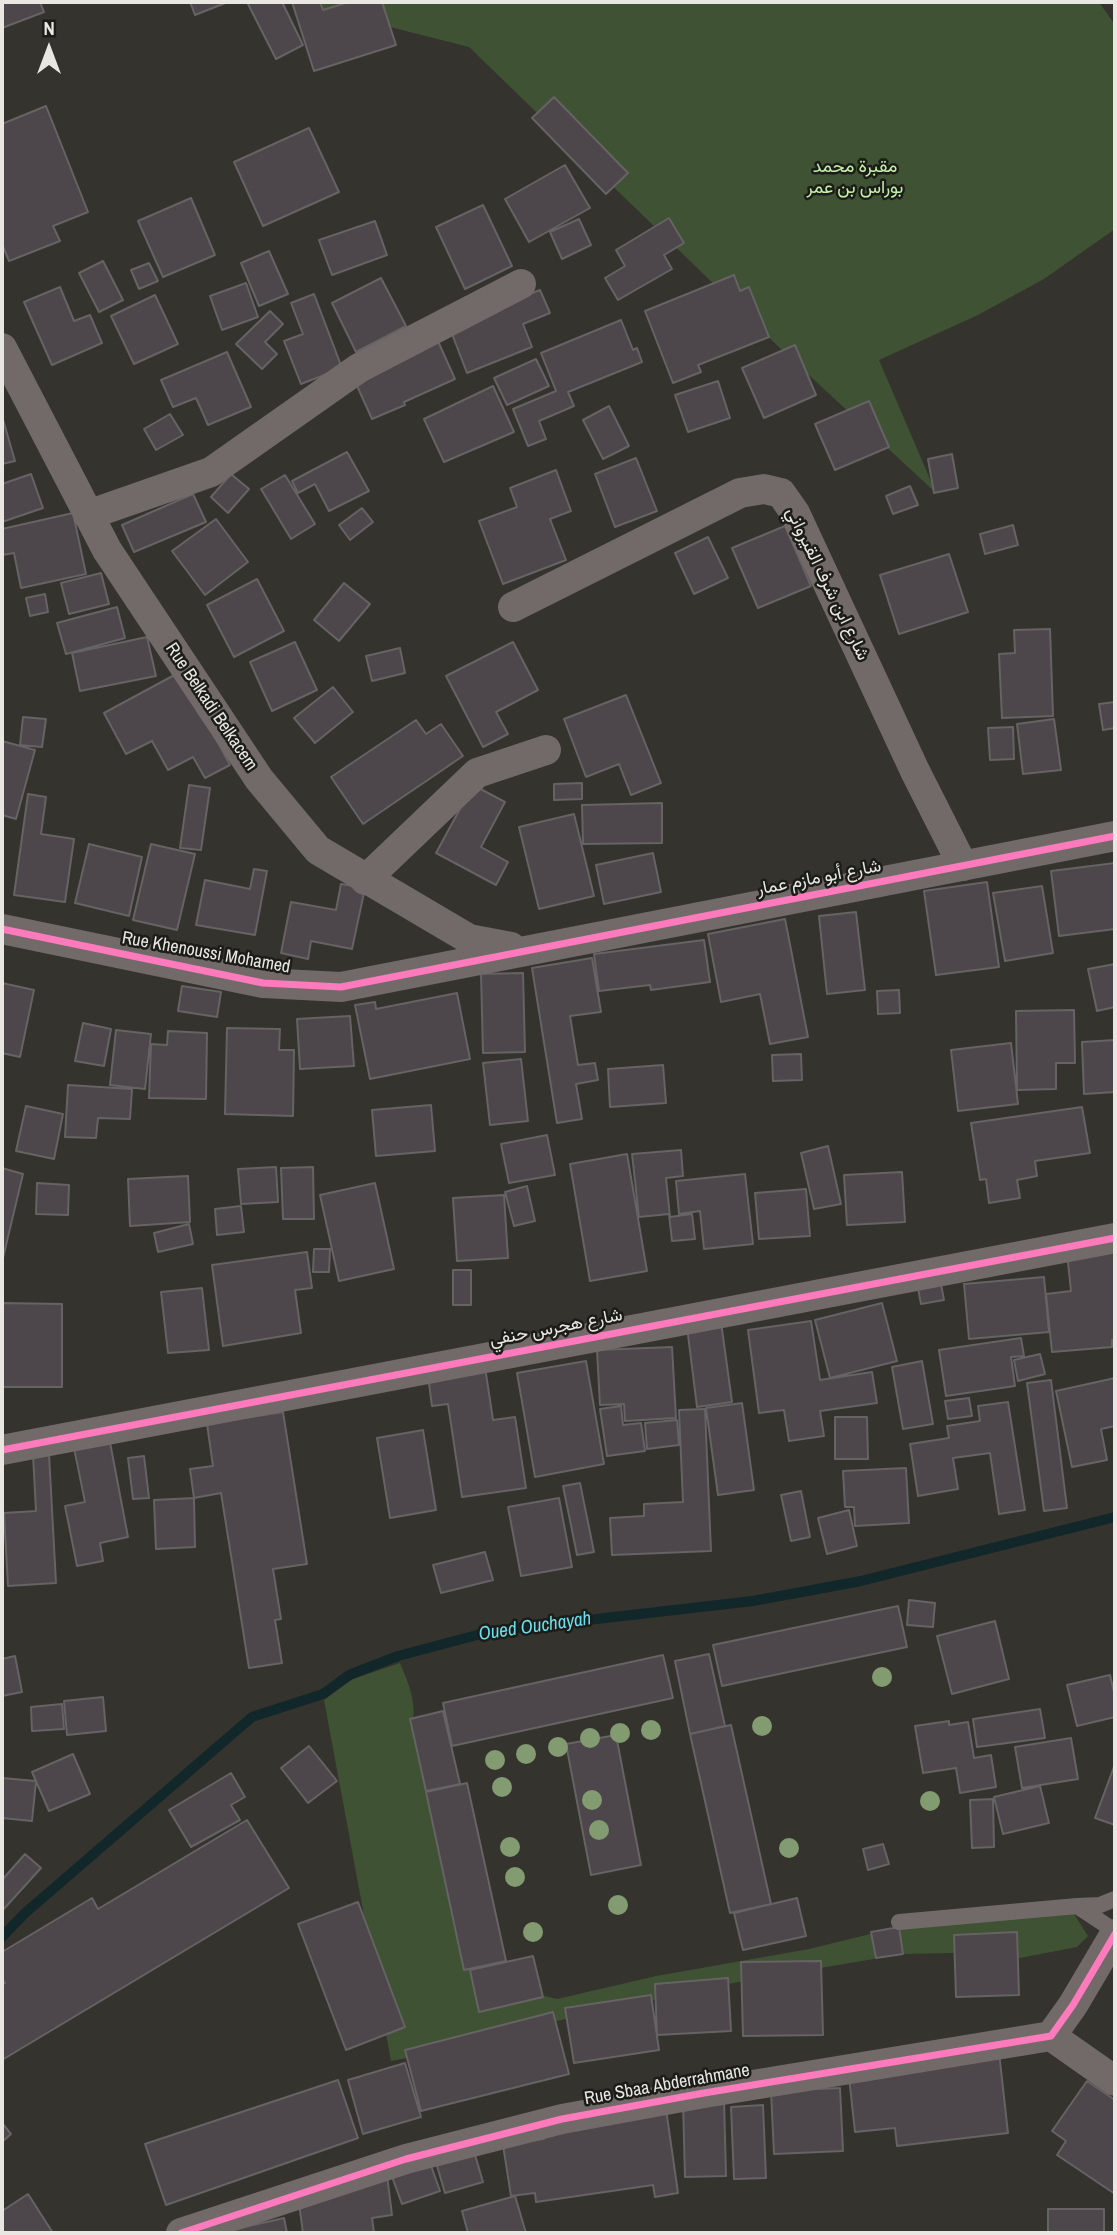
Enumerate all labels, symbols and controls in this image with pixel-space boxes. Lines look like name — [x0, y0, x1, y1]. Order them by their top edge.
north arrow — [14, 14, 84, 84]
text: N — [43, 15, 55, 41]
park label: مقبرة محمد بوراس بن عمر — [807, 156, 903, 198]
street label: شارع ابن شرف القيرواني — [781, 504, 873, 664]
street label: Rue Belkadi Belkacem — [160, 639, 262, 775]
street label: شارع أبو مازم عمار — [755, 855, 883, 901]
street label: Rue Khenoussi Mohamed — [120, 928, 292, 978]
street label: شارع هجرس حنفي — [488, 1305, 624, 1351]
water label: Oued Ouchayah — [477, 1608, 593, 1646]
street label: Rue Sbaa Abderrahmane — [583, 2060, 751, 2110]

